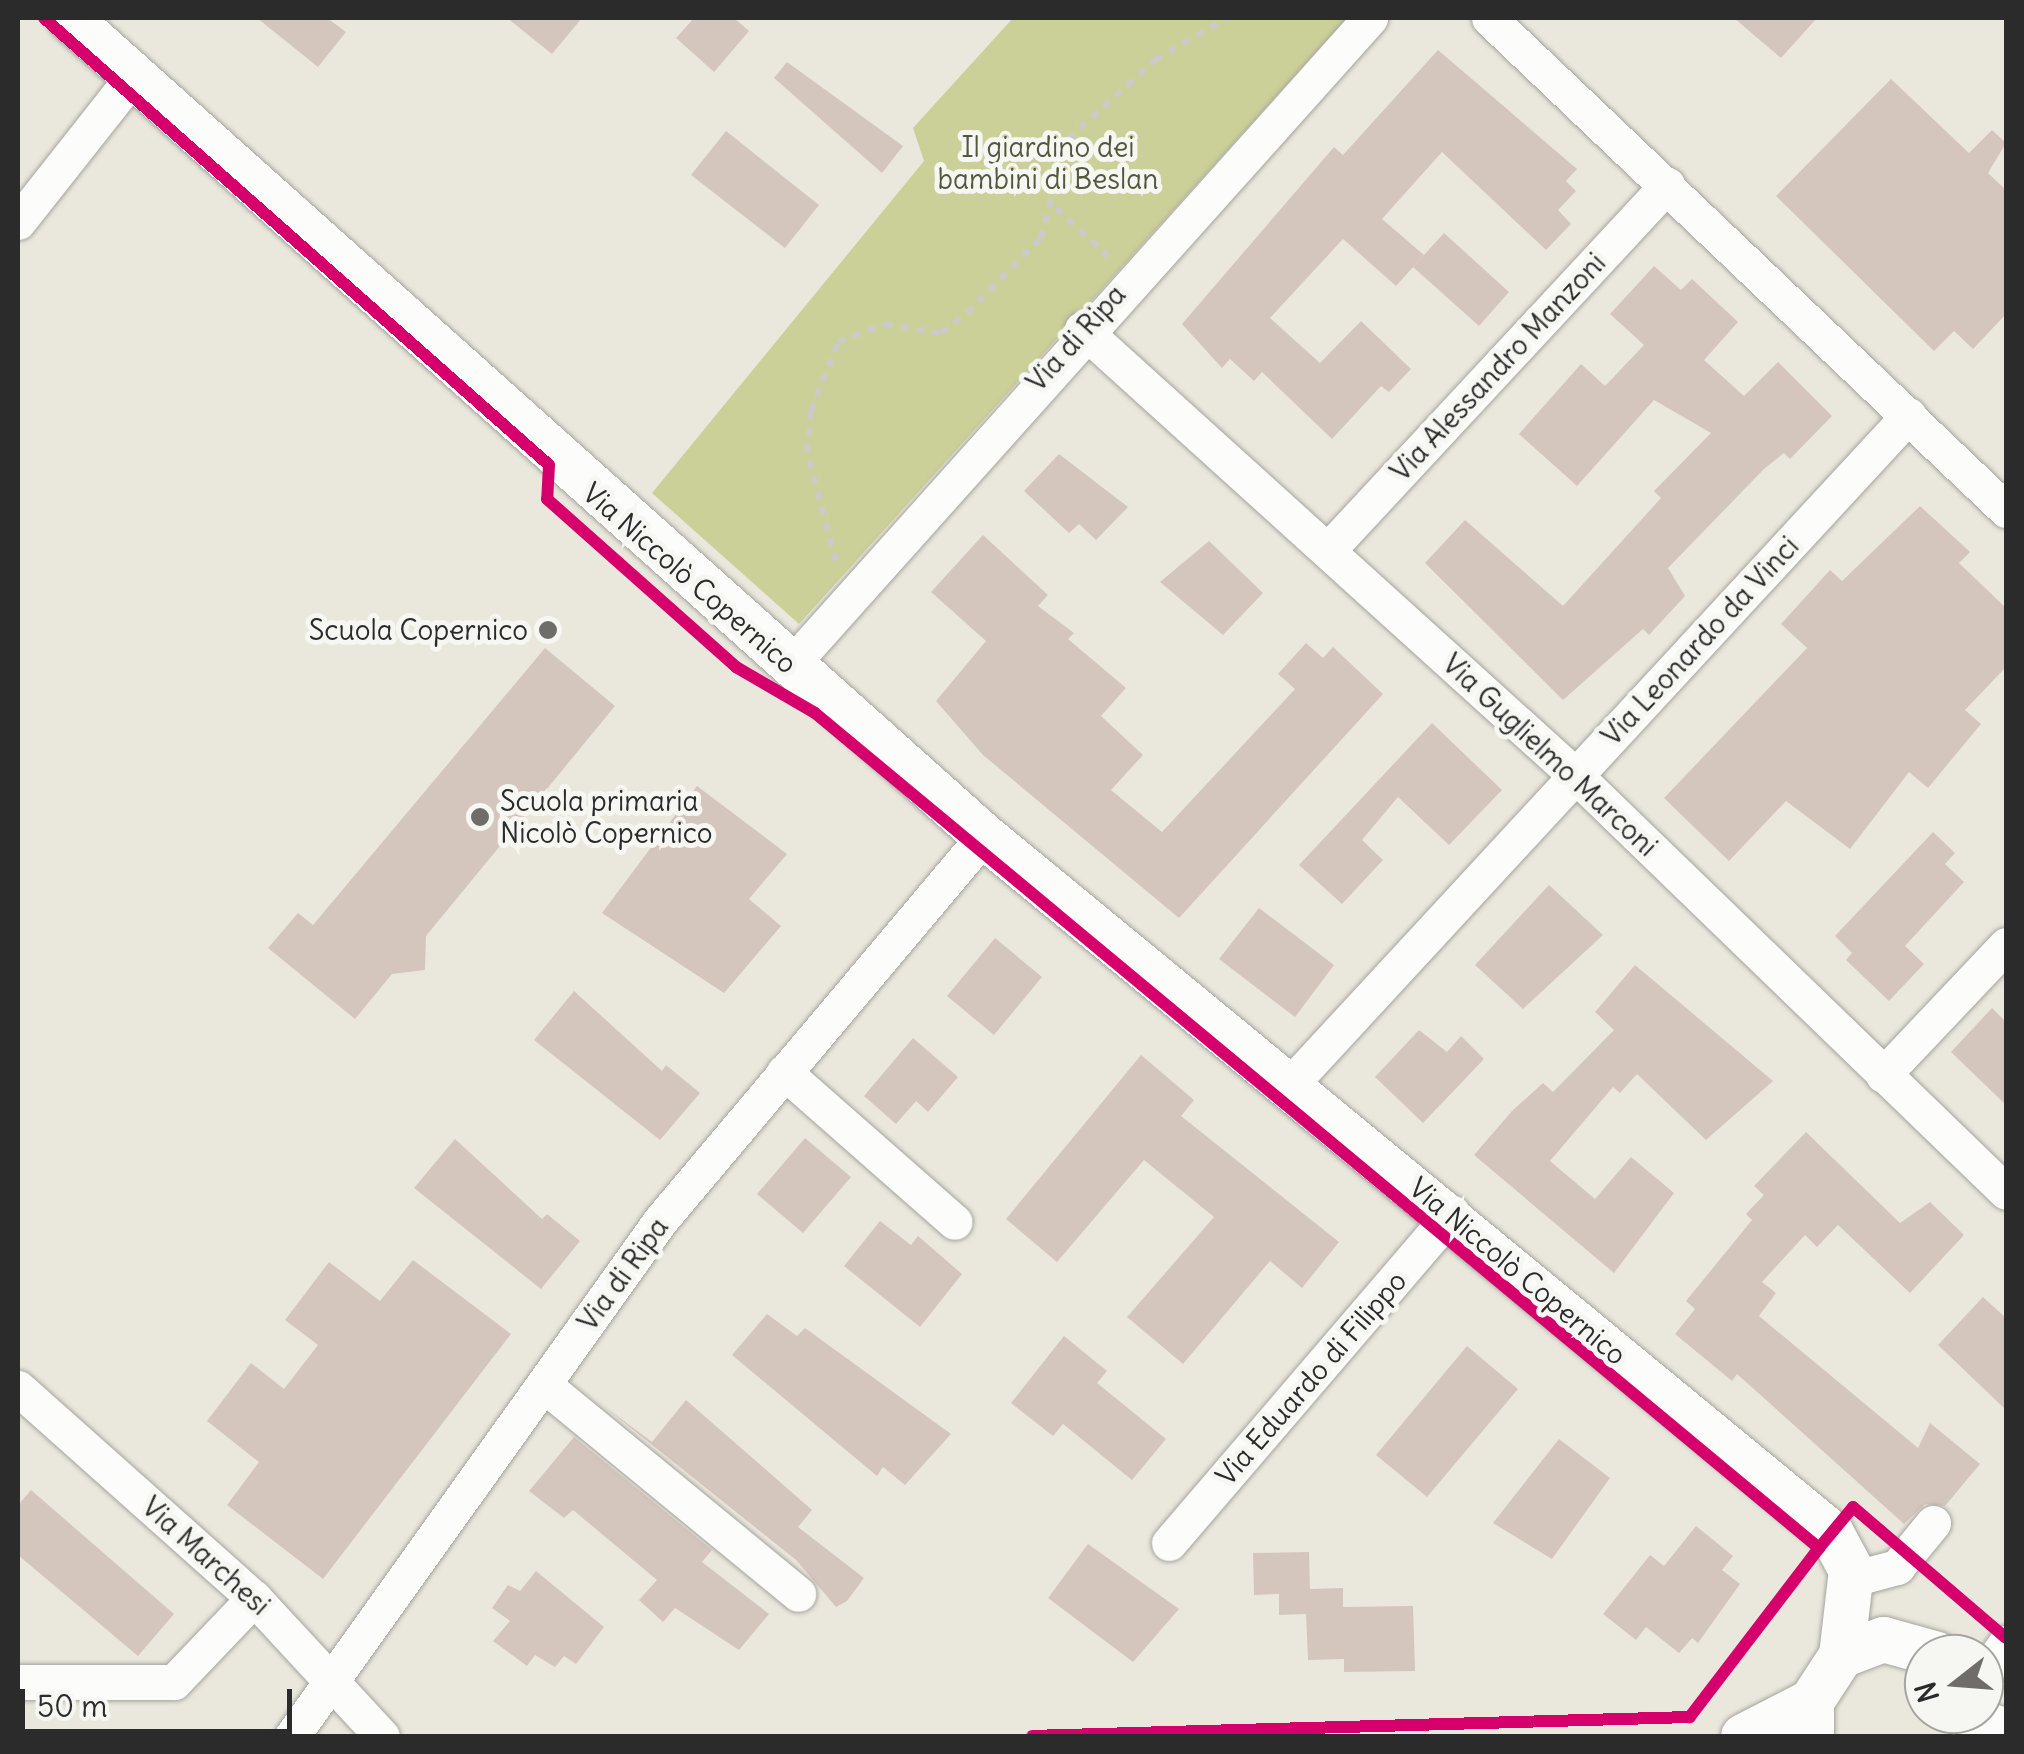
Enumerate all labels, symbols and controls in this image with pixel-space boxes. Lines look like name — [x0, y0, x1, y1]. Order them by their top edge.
park label: Il giardino dei bambini di Beslan — [938, 130, 1158, 196]
street label: Via Alessandro Manzoni — [1384, 246, 1612, 488]
street label: Via di Ripa — [1019, 278, 1133, 398]
street label: Via Niccolò Copernico — [576, 476, 804, 680]
street label: Via Leonardo da Vinci — [1594, 530, 1806, 752]
place label: Scuola Copernico — [309, 613, 528, 647]
marker: Scuola Copernico — [537, 619, 559, 641]
street label: Via Guglielmo Marconi — [1436, 647, 1664, 863]
place label: Scuola primaria Nicolò Copernico — [500, 784, 712, 850]
marker: Scuola primaria Nicolò Copernico — [469, 806, 491, 828]
street label: Via Niccolò Copernico — [1403, 1170, 1633, 1372]
street label: Via di Ripa — [571, 1211, 675, 1337]
street label: Via Eduardo di Filippo — [1209, 1264, 1413, 1492]
street label: Via Marchesi — [135, 1490, 277, 1622]
north arrow — [1904, 1634, 2004, 1734]
scale bar — [25, 1669, 298, 1731]
text: N — [1907, 1678, 1947, 1707]
text: 50 m — [37, 1687, 107, 1725]

